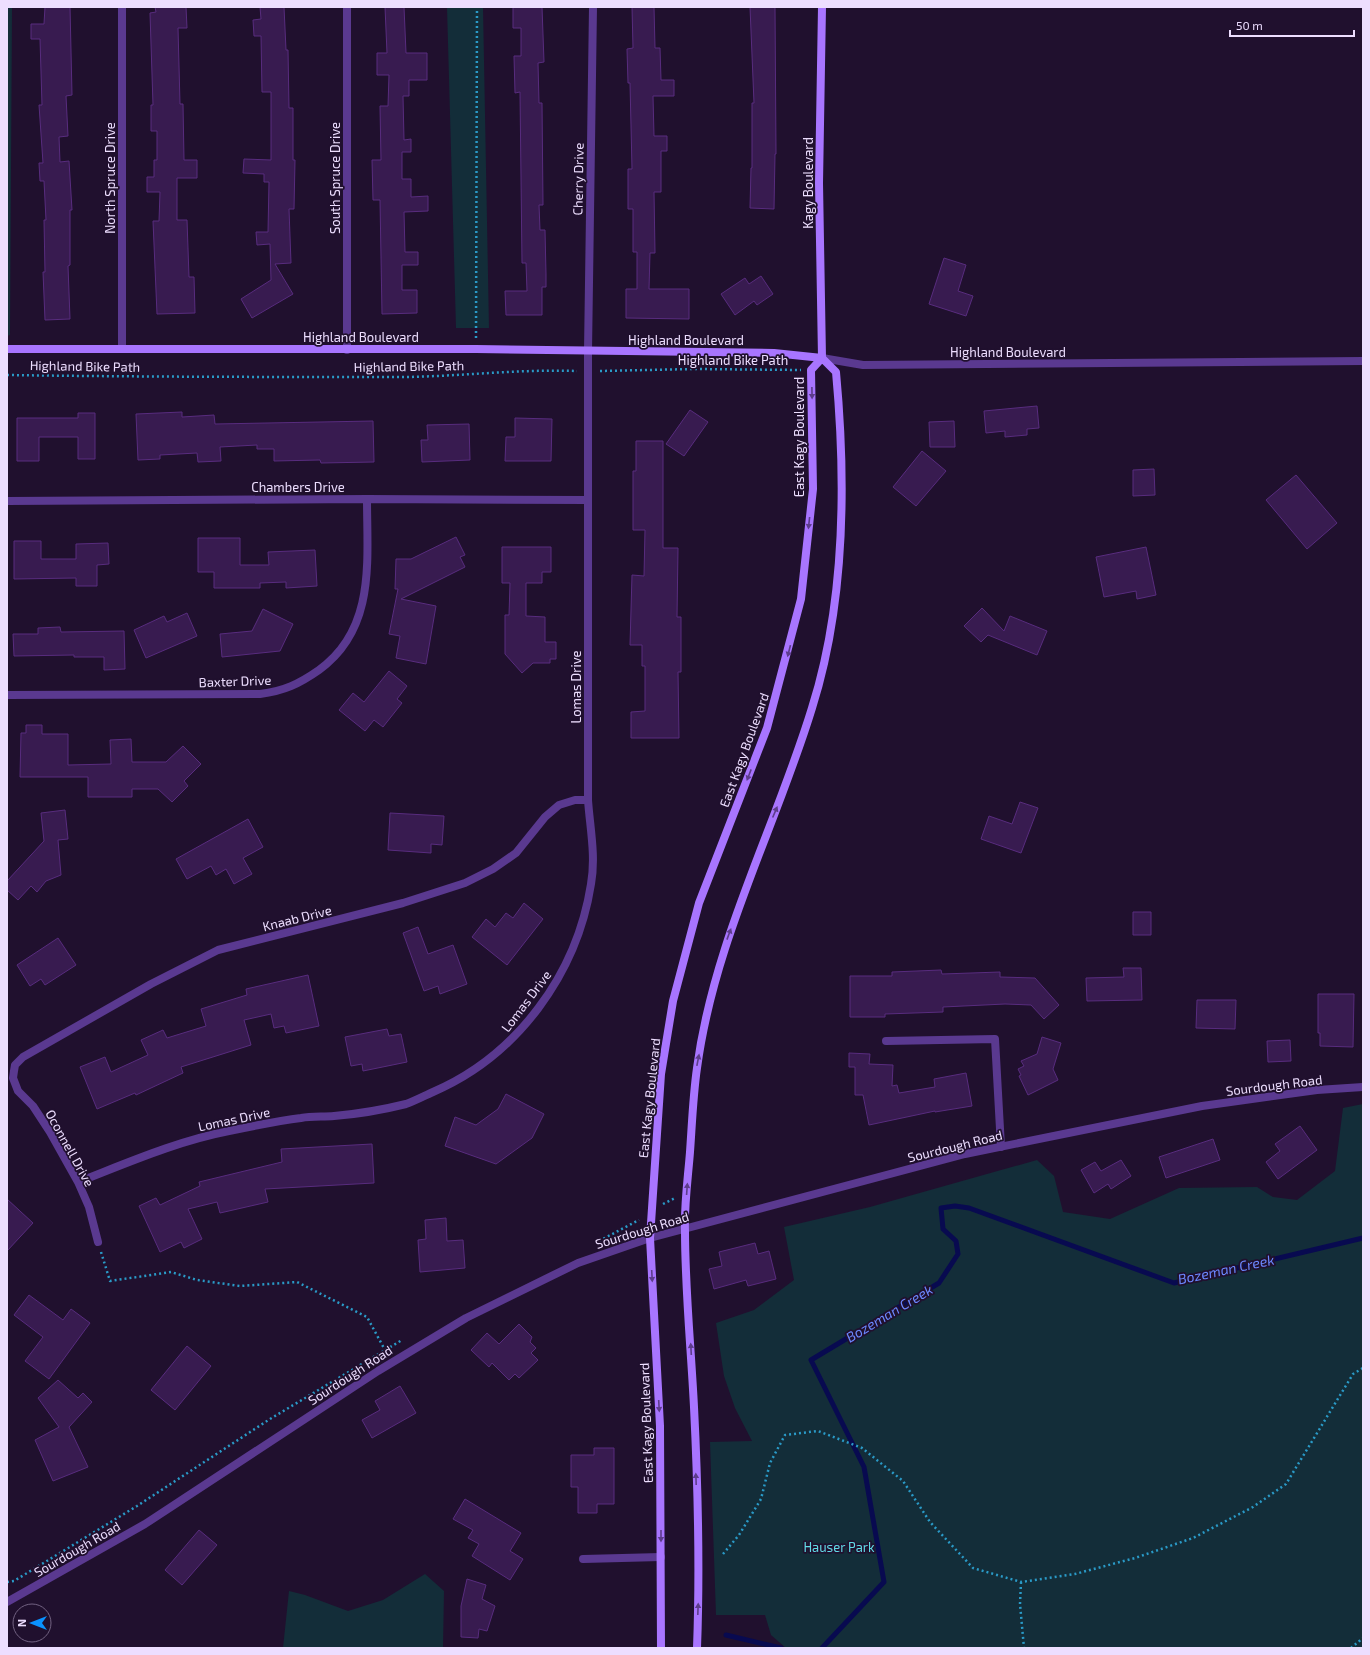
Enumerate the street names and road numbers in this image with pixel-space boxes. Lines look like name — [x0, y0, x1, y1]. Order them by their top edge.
street label: North Spruce Drive — [102, 122, 118, 234]
street label: South Spruce Drive — [327, 122, 343, 234]
street label: Kagy Boulevard — [800, 137, 816, 229]
street label: Cherry Drive — [569, 142, 587, 216]
street label: Highland Boulevard — [303, 329, 419, 345]
street label: Highland Boulevard — [628, 332, 744, 348]
street label: Highland Boulevard — [950, 344, 1066, 360]
street label: Highland Bike Path — [678, 352, 788, 368]
street label: Highland Bike Path — [30, 357, 140, 375]
street label: Highland Bike Path — [354, 357, 464, 375]
street label: East Kagy Boulevard — [791, 377, 807, 497]
street label: Chambers Drive — [251, 479, 345, 495]
street label: Lomas Drive — [568, 651, 584, 723]
street label: Baxter Drive — [198, 672, 272, 690]
street label: East Kagy Boulevard — [716, 691, 772, 809]
street label: Knaab Drive — [261, 902, 333, 934]
street label: Lomas Drive — [498, 967, 554, 1035]
street label: East Kagy Boulevard — [635, 1037, 663, 1159]
street label: Sourdough Road — [1225, 1071, 1323, 1099]
street label: Lomas Drive — [197, 1104, 271, 1134]
street label: Oconnell Drive — [42, 1107, 98, 1189]
street label: Sourdough Road — [906, 1126, 1004, 1166]
street label: Sourdough Road — [593, 1208, 691, 1252]
street label: Sourdough Road — [305, 1342, 395, 1408]
street label: East Kagy Boulevard — [636, 1362, 656, 1484]
street label: Sourdough Road — [31, 1518, 123, 1580]

